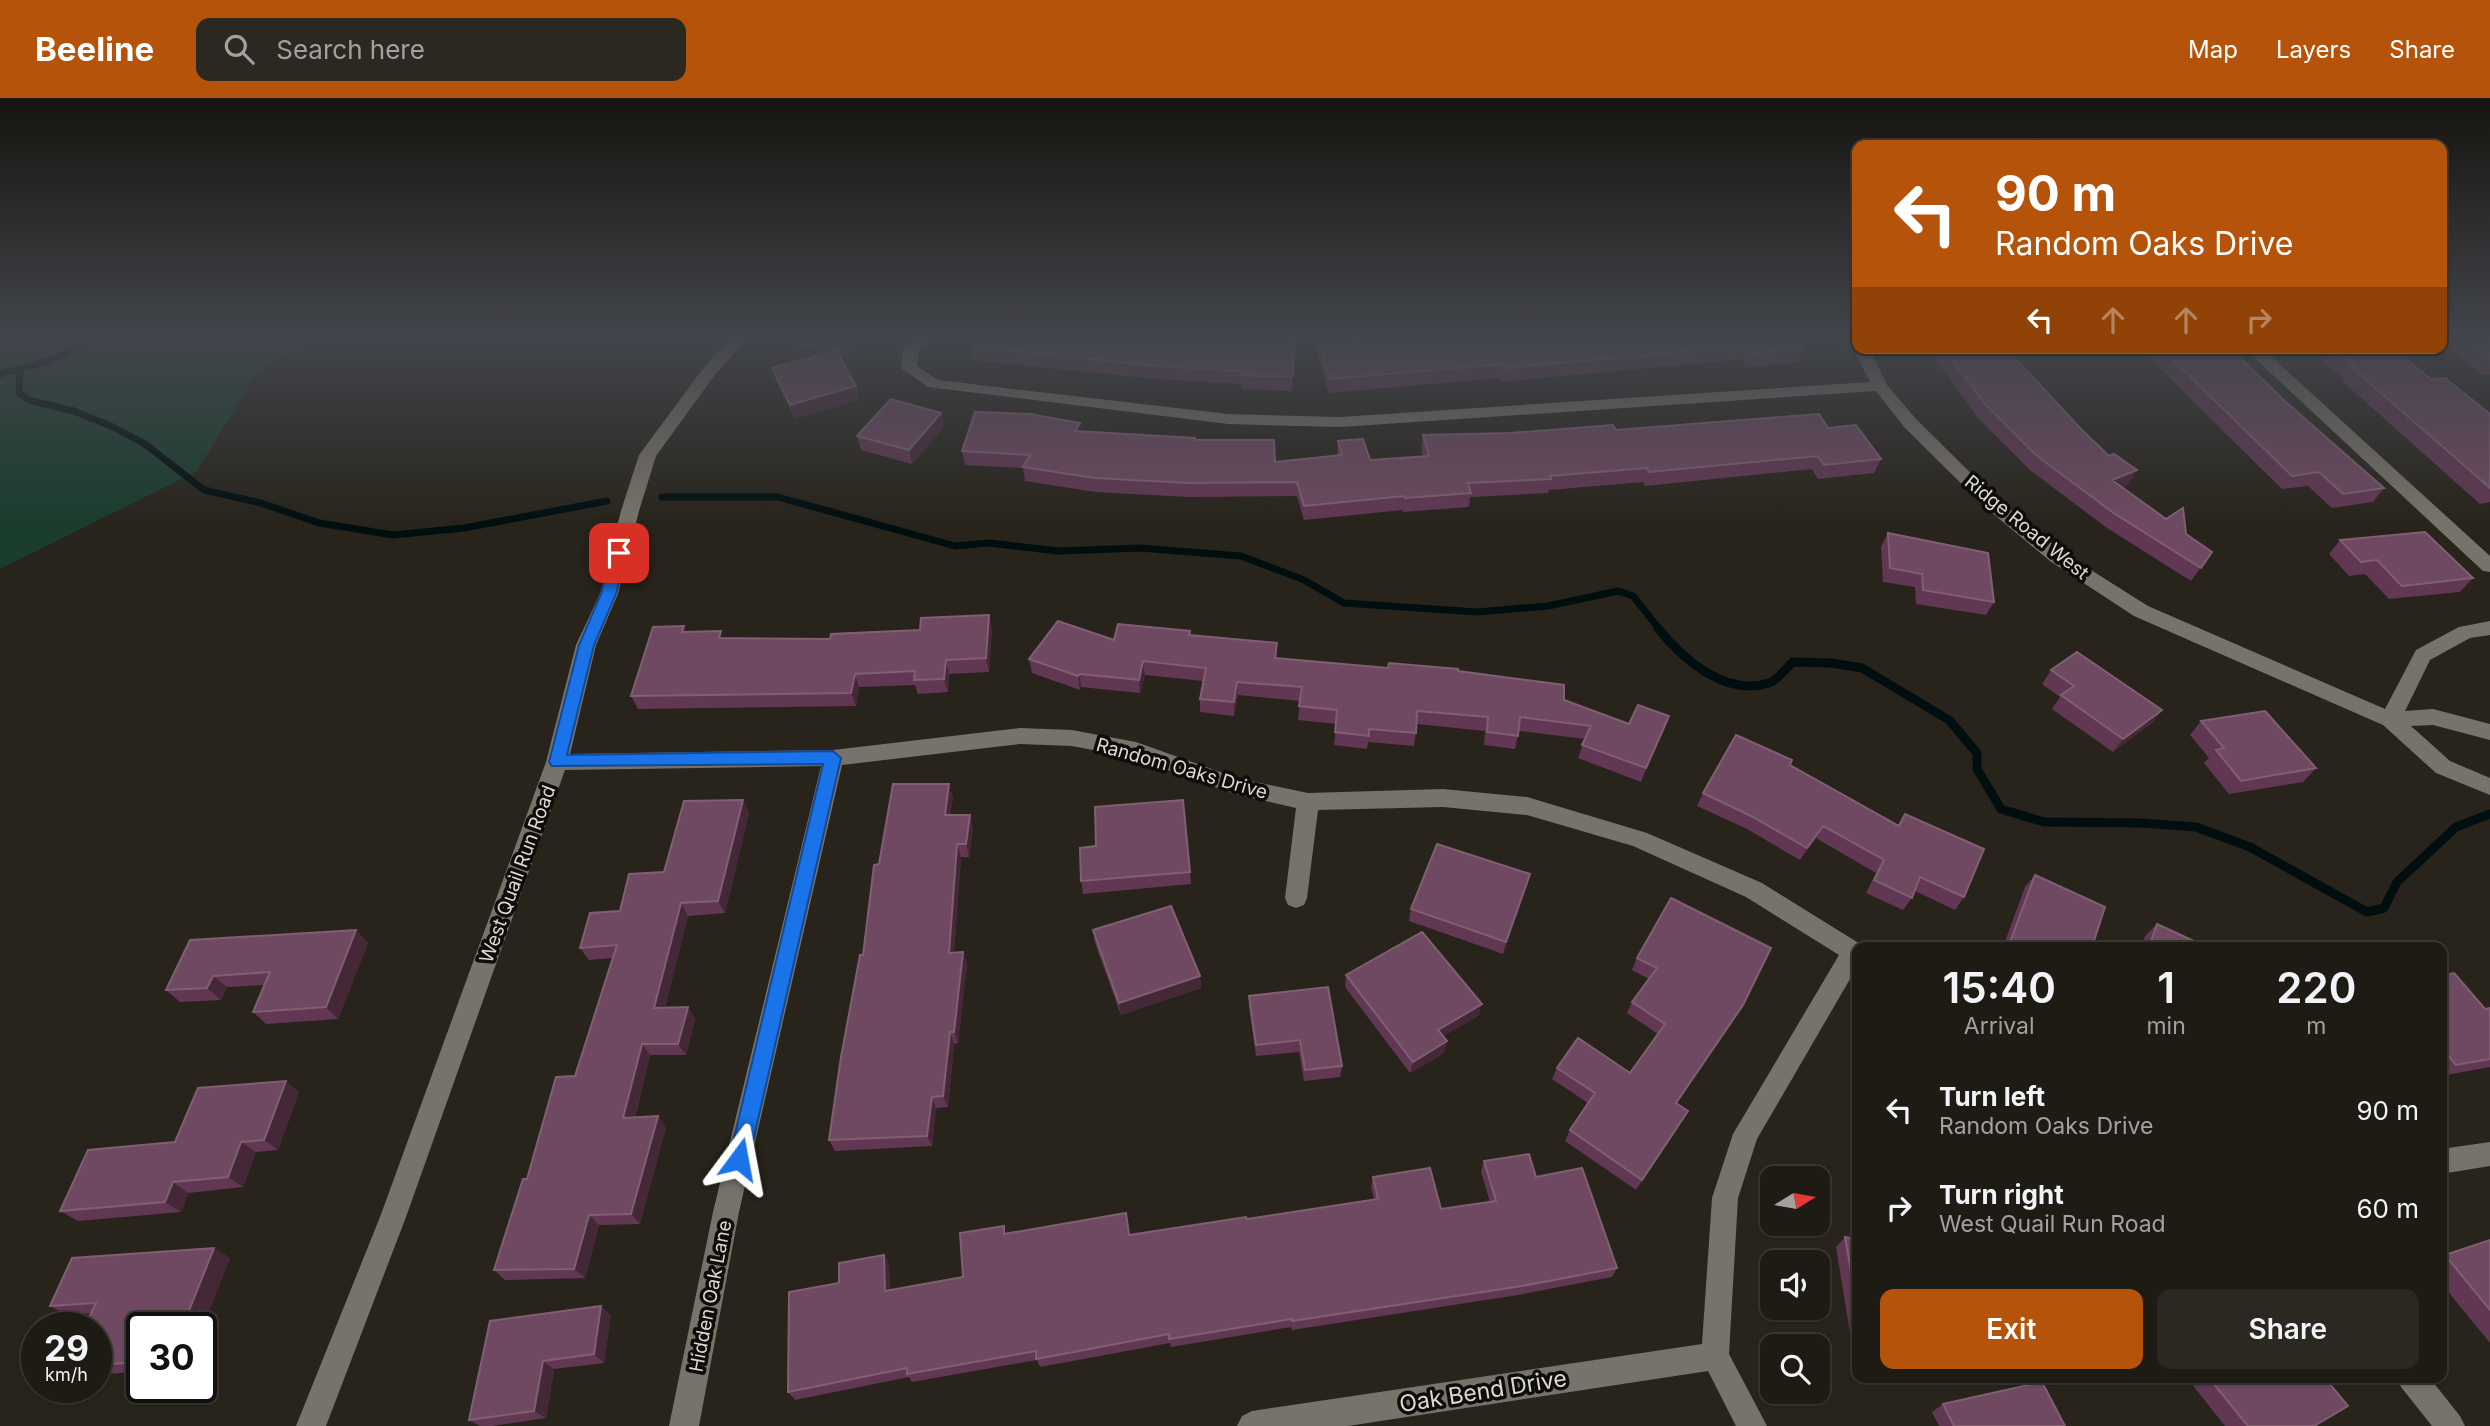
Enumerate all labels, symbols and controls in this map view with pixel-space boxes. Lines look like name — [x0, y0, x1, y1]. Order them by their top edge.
search box — [196, 18, 686, 81]
text: Beeline — [35, 29, 154, 69]
icon: search — [220, 30, 258, 68]
text: Search here — [276, 34, 425, 65]
text: Map — [2188, 35, 2238, 64]
text: Layers — [2276, 35, 2351, 64]
text: Share — [2389, 35, 2455, 64]
text: 90 m — [1995, 164, 2116, 223]
icon: left — [1880, 168, 1971, 259]
text: Random Oaks Drive — [1995, 224, 2293, 263]
icon: left — [2021, 301, 2059, 339]
icon: ahead — [2094, 301, 2132, 339]
icon: ahead — [2167, 301, 2205, 339]
icon: right — [2240, 301, 2278, 339]
street label: Ridge Road West — [1960, 470, 2093, 584]
pin — [589, 523, 649, 583]
icon: arrive — [600, 534, 638, 572]
street label: Random Oaks Drive — [1094, 733, 1270, 804]
street label: West Quail Run Road — [475, 782, 560, 966]
text: 15:40 — [1943, 962, 2056, 1013]
text: 1 — [2157, 962, 2175, 1013]
text: 220 — [2276, 962, 2356, 1013]
text: Arrival — [1964, 1012, 2035, 1040]
text: min — [2146, 1012, 2186, 1040]
text: m — [2306, 1012, 2326, 1040]
text: Turn left — [1939, 1081, 2045, 1112]
icon: left — [1880, 1091, 1918, 1129]
text: 90 m — [2356, 1095, 2419, 1126]
text: Random Oaks Drive — [1939, 1112, 2154, 1140]
position arrow — [702, 1122, 776, 1196]
north arrow — [1760, 1166, 1830, 1236]
map controls — [1760, 1166, 1830, 1404]
text: Turn right — [1939, 1179, 2064, 1210]
icon: right — [1880, 1189, 1918, 1227]
text: 60 m — [2356, 1193, 2419, 1224]
text: West Quail Run Road — [1939, 1210, 2166, 1238]
street label: Hidden Oak Lane — [684, 1218, 737, 1374]
button: sound — [1760, 1250, 1830, 1320]
button: Exit — [1880, 1289, 2143, 1369]
button: Share — [2157, 1289, 2419, 1369]
speed limit sign: 30 — [126, 1312, 217, 1403]
text: 29 — [44, 1327, 89, 1369]
button: search — [1760, 1334, 1830, 1404]
text: km/h — [45, 1364, 88, 1385]
street label: Oak Bend Drive — [1397, 1364, 1569, 1418]

